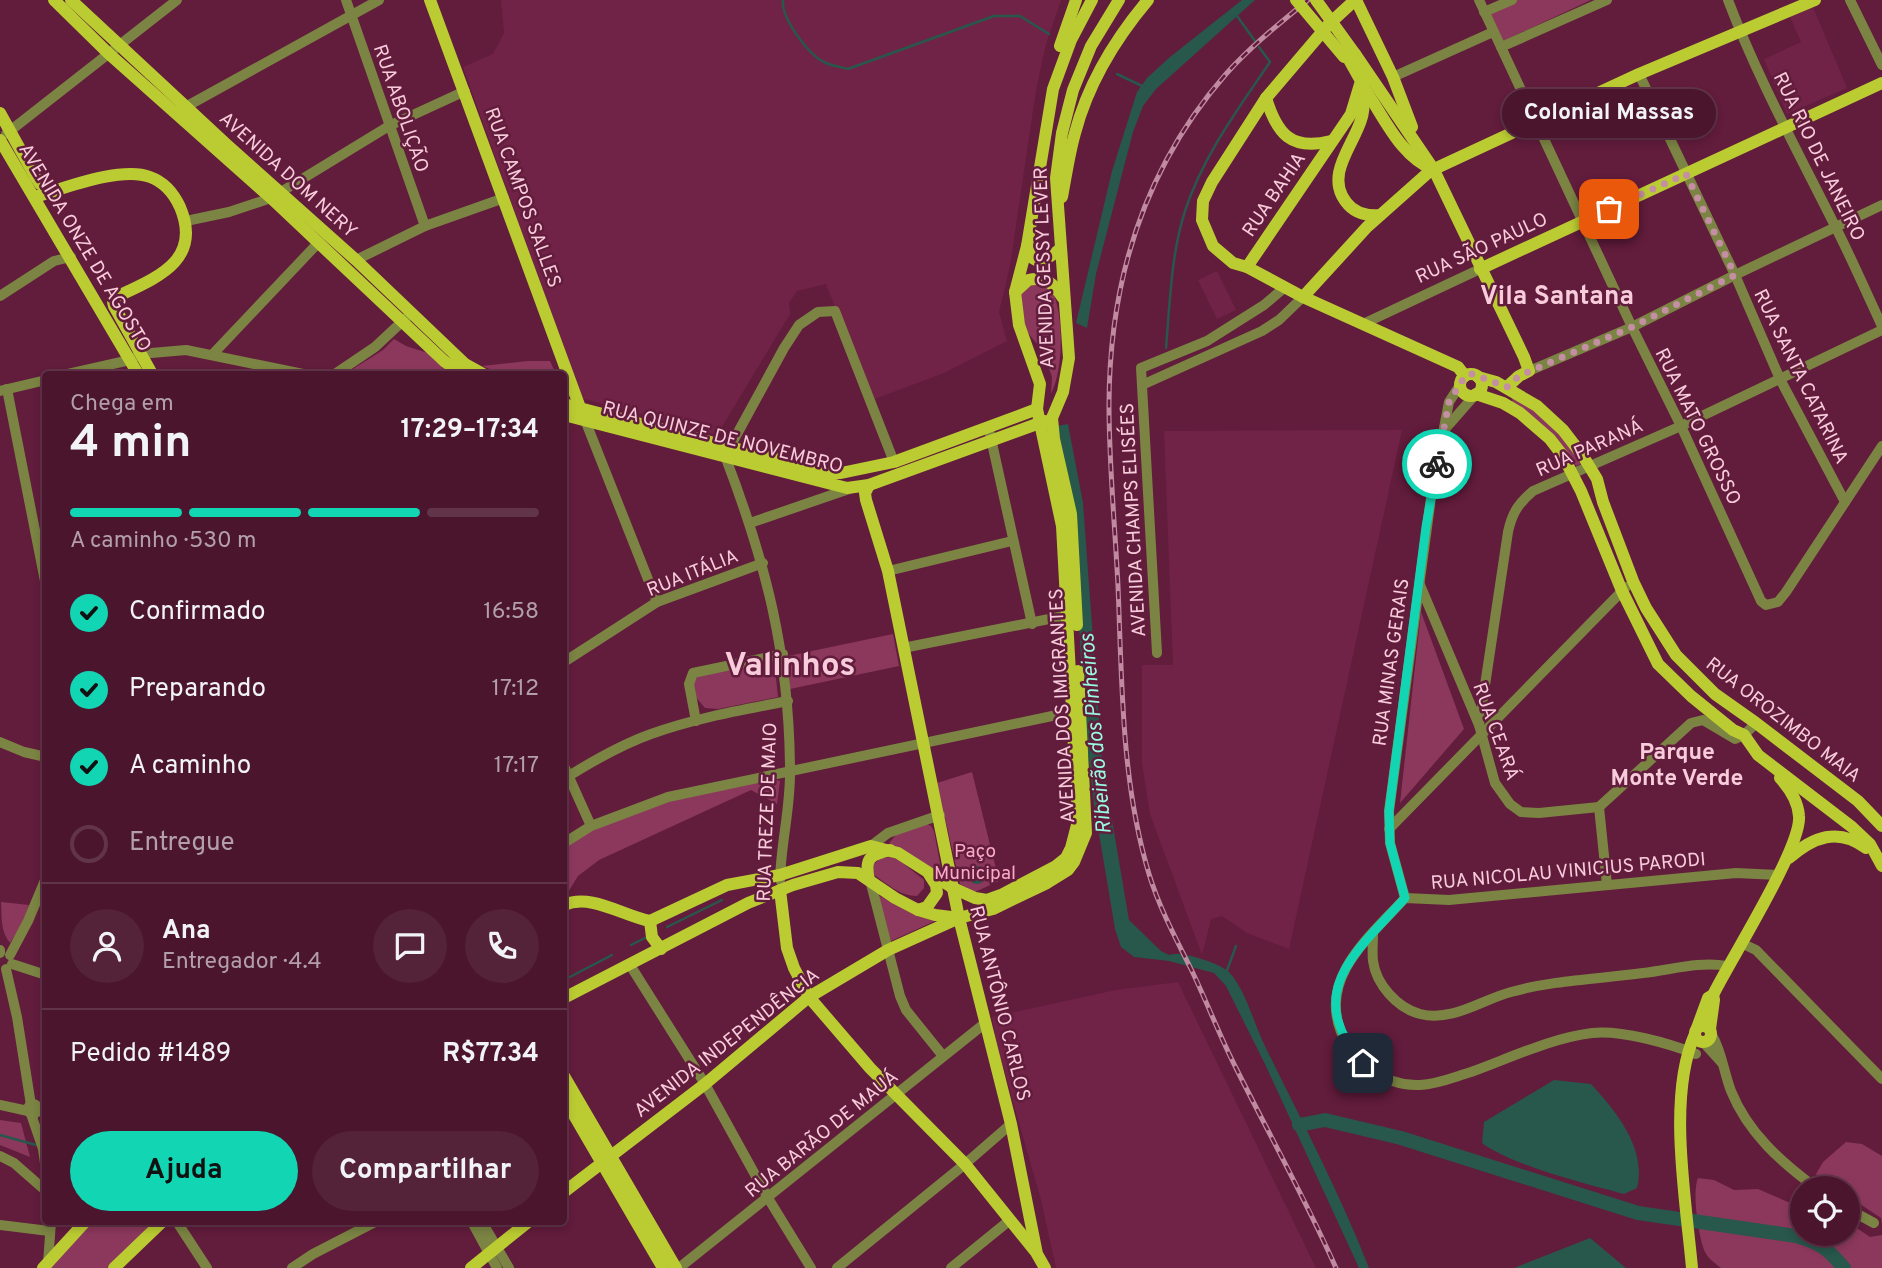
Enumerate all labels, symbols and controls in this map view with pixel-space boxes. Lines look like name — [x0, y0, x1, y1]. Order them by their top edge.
street label: RUA ABOLIÇÃO — [367, 41, 434, 176]
street label: RUA RIO DE JANEIRO — [1767, 68, 1870, 245]
callout: Colonial Massas — [1502, 90, 1716, 139]
text: Colonial Massas — [1524, 99, 1694, 128]
street label: RUA CAMPOS SALLES — [478, 104, 566, 291]
street label: AVENIDA DOM NERY — [214, 107, 362, 244]
street label: AVENIDA ONZE DE AGOSTO — [13, 140, 156, 357]
street label: RUA BAHIA — [1238, 148, 1312, 242]
street label: AVENIDA GESSY LEVER — [1029, 167, 1061, 369]
pin — [1579, 179, 1639, 239]
icon: bag — [1590, 190, 1628, 228]
street label: RUA SÃO PAULO — [1412, 207, 1552, 290]
district label: Vila Santana — [1480, 281, 1634, 314]
street label: RUA SANTA CATARINA — [1747, 286, 1853, 468]
street label: RUA MATO GROSSO — [1649, 344, 1746, 509]
text: Chega em — [70, 390, 174, 419]
street label: RUA QUINZE DE NOVEMBRO — [600, 396, 845, 479]
street label: AVENIDA CHAMPS ELISÉES — [1115, 402, 1152, 638]
text: 17:29–17:34 — [400, 414, 539, 447]
street label: RUA PARANÁ — [1532, 414, 1647, 483]
text: 4 min — [70, 415, 192, 474]
courier — [1402, 429, 1472, 499]
icon: bike — [1418, 445, 1456, 483]
text: A caminho · 530 m — [70, 527, 257, 556]
street label: RUA ITÁLIA — [643, 544, 742, 603]
street label: RUA MINAS GERAIS — [1368, 577, 1416, 748]
street label: AVENIDA DOS IMIGRANTES — [1045, 588, 1081, 824]
icon: check — [70, 594, 108, 632]
text: Confirmado — [129, 596, 266, 629]
text: 16:58 — [483, 598, 539, 627]
water label: Ribeirão dos Pinheiros — [1074, 632, 1119, 835]
district label: Valinhos — [724, 646, 856, 688]
street label: RUA OROZIMBO MAIA — [1700, 653, 1865, 789]
icon: check — [70, 671, 108, 709]
text: Preparando — [129, 673, 266, 706]
text: 17:12 — [492, 675, 539, 704]
street label: RUA CEARÁ — [1466, 679, 1525, 784]
street label: RUA TREZE DE MAIO — [753, 722, 783, 902]
district label: Parque Monte Verde — [1611, 739, 1743, 794]
icon: check — [70, 748, 108, 786]
text: A caminho — [129, 750, 251, 783]
text: 17:17 — [494, 752, 539, 781]
text: Entregue — [129, 827, 235, 860]
park label: Paço Municipal — [934, 840, 1016, 886]
street label: RUA NICOLAU VINICIUS PARODI — [1430, 848, 1707, 896]
street label: RUA ANTÔNIO CARLOS — [963, 903, 1036, 1104]
button: person — [70, 909, 144, 983]
button: chat — [373, 909, 447, 983]
button: phone — [465, 909, 539, 983]
text: Ana — [162, 915, 211, 948]
text: Entregador · 4.4 — [162, 948, 322, 977]
street label: AVENIDA INDEPENDÊNCIA — [629, 963, 825, 1123]
pin — [1333, 1033, 1393, 1093]
text: Pedido #1489 — [70, 1038, 231, 1071]
text: R$77.34 — [442, 1038, 539, 1071]
icon: home — [1344, 1044, 1382, 1082]
street label: RUA BARÃO DE MAUÁ — [740, 1065, 904, 1204]
button: Ajuda — [70, 1131, 298, 1211]
button: Compartilhar — [312, 1131, 539, 1211]
map controls — [1790, 1176, 1860, 1246]
button: locate — [1790, 1176, 1860, 1246]

